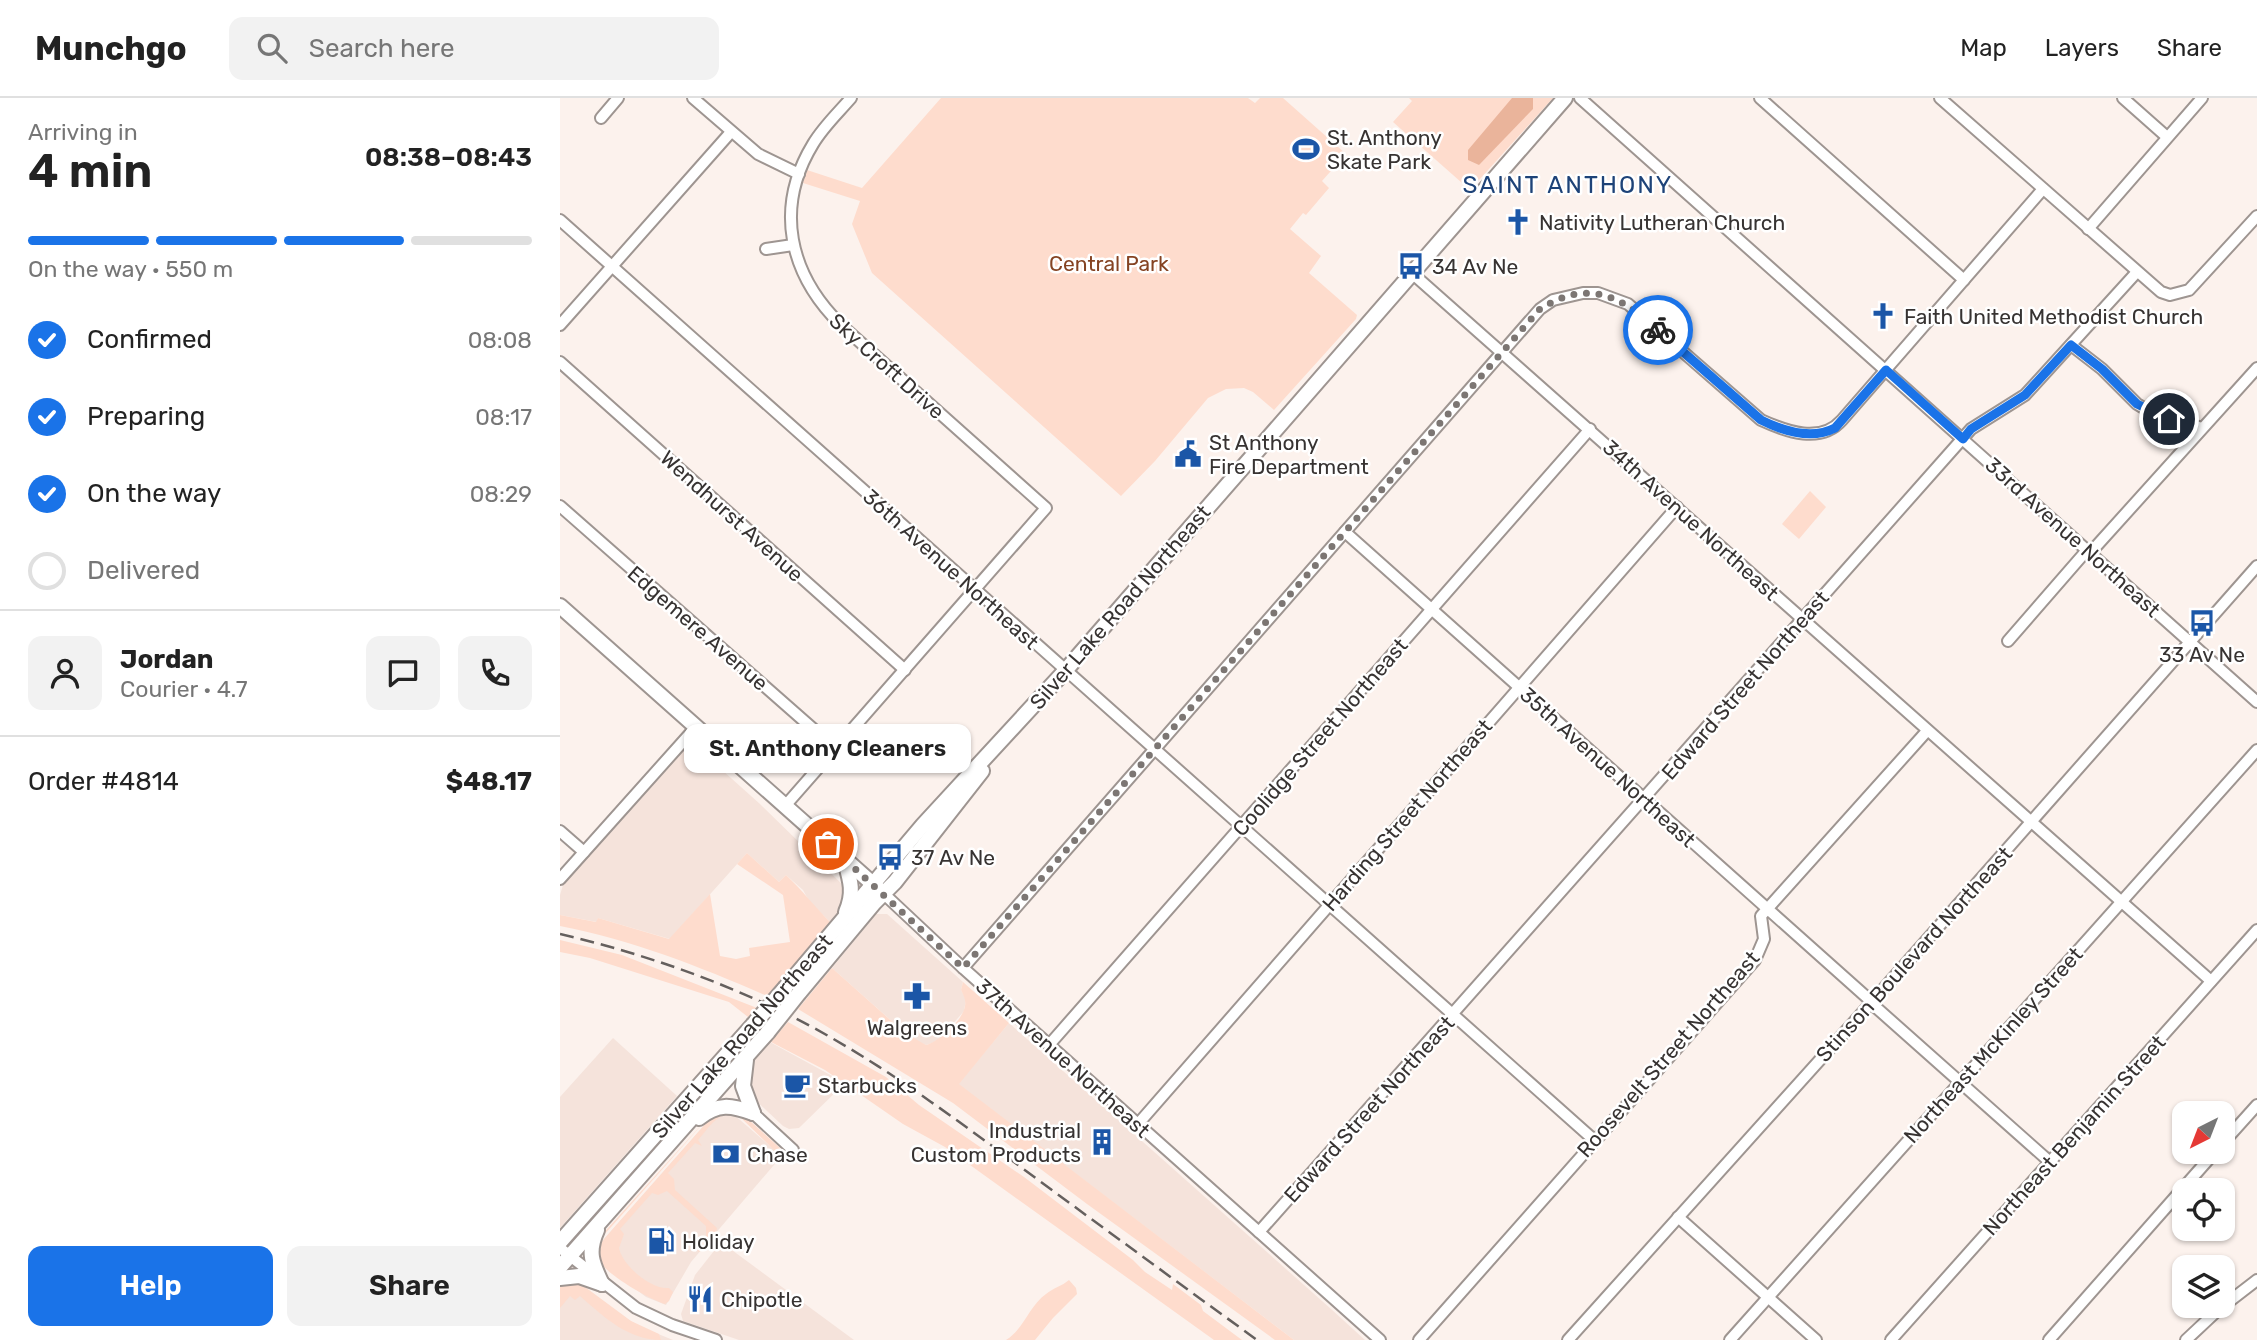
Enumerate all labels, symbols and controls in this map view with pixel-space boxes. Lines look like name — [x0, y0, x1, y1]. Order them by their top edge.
search box — [229, 17, 719, 80]
text: Munchgo — [35, 29, 187, 68]
icon: search — [253, 29, 291, 67]
text: Search here — [309, 33, 455, 64]
text: Map — [1960, 34, 2007, 62]
text: Layers — [2045, 34, 2119, 62]
text: Share — [2157, 34, 2222, 62]
text: Arriving in — [28, 118, 138, 146]
place label: St. Anthony Skate Park — [1327, 125, 1442, 174]
sports icon: St. Anthony Skate Park — [1291, 134, 1321, 164]
text: 08:38–08:43 — [365, 142, 532, 173]
text: 4 min — [28, 144, 152, 199]
district label: SAINT ANTHONY — [1463, 171, 1673, 199]
church icon: Nativity Lutheran Church — [1503, 207, 1533, 237]
place label: Nativity Lutheran Church — [1539, 210, 1785, 235]
park label: Central Park — [1049, 251, 1169, 276]
bus stop icon: 34 Av Ne — [1396, 251, 1426, 281]
place label: 34 Av Ne — [1432, 254, 1518, 279]
text: On the way · 550 m — [28, 255, 233, 283]
courier — [1623, 295, 1693, 365]
church icon: Faith United Methodist Church — [1868, 301, 1898, 331]
place label: Faith United Methodist Church — [1904, 304, 2203, 329]
street label: Sky Croft Drive — [824, 308, 950, 424]
icon: bike — [1639, 311, 1677, 349]
icon: check — [28, 321, 66, 359]
text: Confirmed — [87, 324, 212, 355]
text: 08:08 — [468, 326, 532, 354]
pin — [2139, 389, 2199, 449]
icon: check — [28, 398, 66, 436]
icon: home — [2150, 400, 2188, 438]
text: Preparing — [87, 401, 205, 432]
text: 08:17 — [475, 403, 532, 431]
place label: St Anthony Fire Department — [1209, 430, 1369, 479]
street label: 34th Avenue Northeast — [1598, 434, 1784, 606]
public building icon: St Anthony Fire Department — [1173, 439, 1203, 469]
street label: Wendhurst Avenue — [655, 445, 809, 587]
street label: 33rd Avenue Northeast — [1980, 452, 2166, 622]
icon: check — [28, 475, 66, 513]
text: On the way — [87, 478, 221, 509]
text: 08:29 — [470, 480, 532, 508]
street label: 36th Avenue Northeast — [858, 484, 1044, 654]
street label: Silver Lake Road Northeast — [1025, 500, 1215, 714]
text: Delivered — [87, 555, 200, 586]
street label: Edgemere Avenue — [623, 560, 773, 696]
street label: Edward Street Northeast — [1656, 585, 1834, 785]
bus stop icon: 33 Av Ne — [2187, 608, 2217, 638]
street label: Coolidge Street Northeast — [1227, 633, 1413, 841]
button: person — [28, 636, 102, 710]
button: chat — [366, 636, 440, 710]
button: phone — [458, 636, 532, 710]
place label: 33 Av Ne — [2159, 642, 2245, 667]
text: Jordan — [120, 644, 213, 675]
text: Courier · 4.7 — [120, 675, 247, 703]
street label: 35th Avenue Northeast — [1515, 682, 1701, 852]
street label: Harding Street Northeast — [1317, 714, 1497, 916]
callout: St. Anthony Cleaners — [684, 725, 972, 774]
text: St. Anthony Cleaners — [709, 734, 946, 762]
text: Order #4814 — [28, 766, 179, 797]
text: $48.17 — [446, 766, 532, 797]
pin — [798, 814, 858, 874]
icon: bag — [809, 825, 847, 863]
street label: Stinson Boulevard Northeast — [1811, 841, 2017, 1067]
bus stop icon: 37 Av Ne — [875, 842, 905, 872]
place label: 37 Av Ne — [911, 845, 995, 870]
street label: Silver Lake Road Northeast — [647, 929, 837, 1143]
street label: Northeast McKinley Street — [1898, 942, 2088, 1148]
street label: Roosevelt Street Northeast — [1572, 946, 1764, 1162]
street label: 37th Avenue Northeast — [971, 973, 1155, 1143]
pharmacy icon: Walgreens — [902, 981, 932, 1011]
street label: Edward Street Northeast — [1279, 1011, 1459, 1207]
place label: Walgreens — [867, 1015, 967, 1040]
street label: Northeast Benjamin Street — [1977, 1030, 2171, 1240]
cafe icon: Starbucks — [782, 1070, 812, 1100]
place label: Starbucks — [818, 1073, 917, 1098]
north arrow — [2172, 1101, 2235, 1164]
map controls — [2172, 1101, 2235, 1318]
place label: Industrial Custom Products — [911, 1118, 1081, 1167]
building icon: Industrial Custom Products — [1087, 1127, 1117, 1157]
bank icon: Chase — [711, 1139, 741, 1169]
place label: Chase — [747, 1142, 808, 1167]
button: locate — [2172, 1178, 2235, 1241]
fuel station icon: Holiday — [646, 1226, 676, 1256]
place label: Holiday — [682, 1229, 755, 1254]
button: Help — [28, 1246, 273, 1326]
button: Share — [287, 1246, 532, 1326]
button: layers — [2172, 1255, 2235, 1318]
restaurant icon: Chipotle — [685, 1284, 715, 1314]
place label: Chipotle — [721, 1287, 802, 1312]

